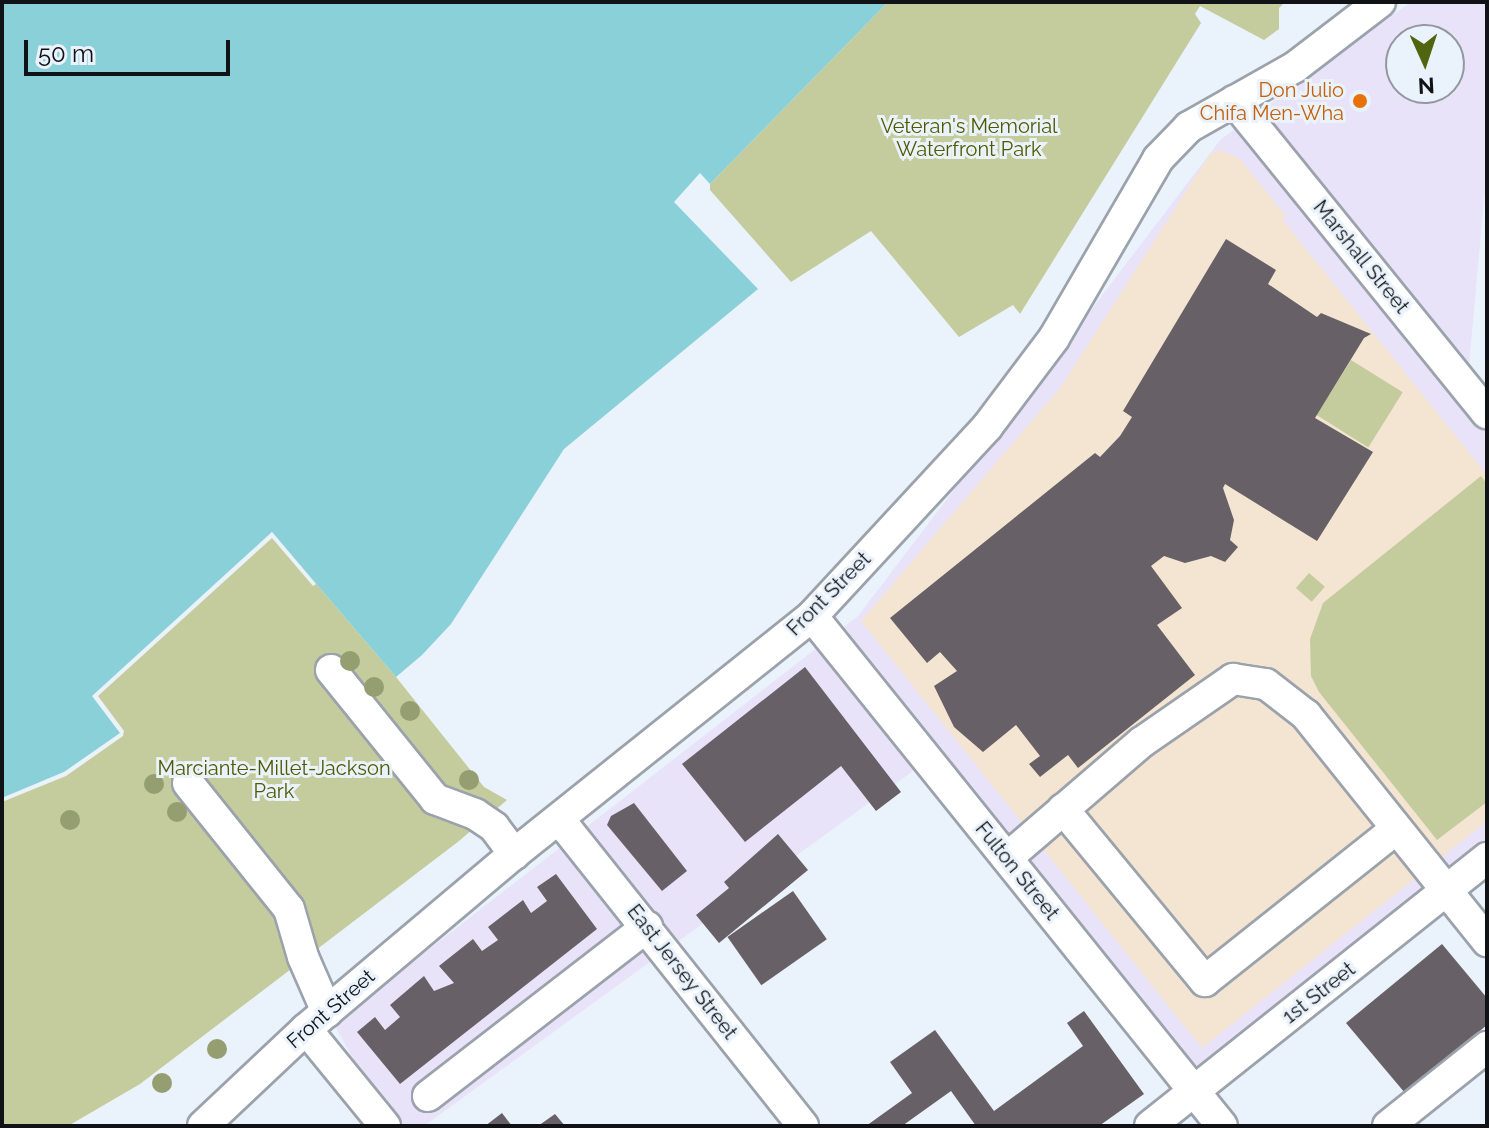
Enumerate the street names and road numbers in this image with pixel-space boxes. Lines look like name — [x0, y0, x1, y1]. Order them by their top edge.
street label: Marshall Street — [1308, 195, 1414, 319]
street label: Front Street — [782, 547, 876, 641]
street label: Fulton Street — [970, 817, 1064, 925]
street label: East Jersey Street — [622, 900, 742, 1044]
street label: 1st Street — [1278, 957, 1360, 1029]
street label: Front Street — [282, 964, 380, 1054]

